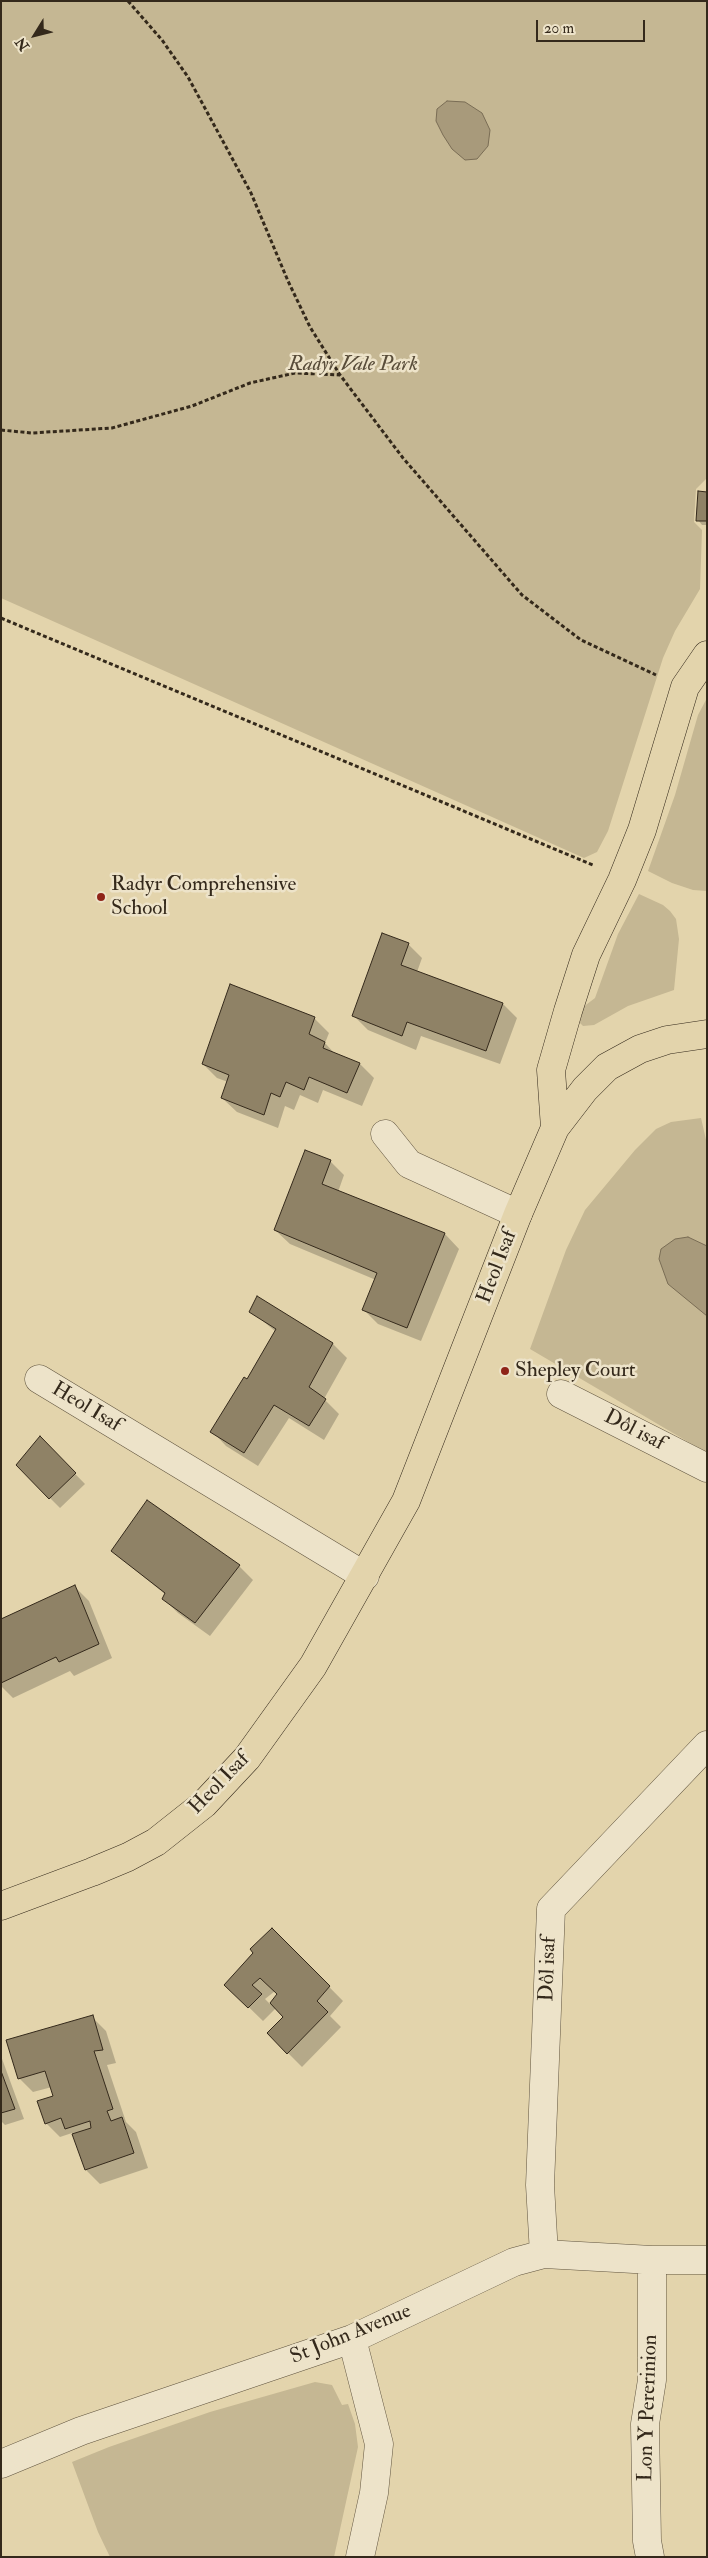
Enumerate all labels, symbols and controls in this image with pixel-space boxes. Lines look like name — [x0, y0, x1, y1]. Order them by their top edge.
north arrow — [10, 10, 60, 60]
scale bar — [538, 10, 647, 42]
text: 20 m — [544, 19, 574, 38]
text: N — [12, 34, 33, 54]
park label: Radyr Vale Park — [288, 352, 418, 378]
place label: Radyr Comprehensive School — [111, 872, 296, 922]
marker: Radyr Comprehensive School — [95, 891, 107, 903]
street label: Heol Isaf — [472, 1227, 524, 1307]
place label: Shepley Court — [515, 1358, 636, 1384]
marker: Shepley Court — [499, 1365, 511, 1377]
street label: Heol Isaf — [47, 1377, 125, 1439]
street label: Dôl isaf — [599, 1405, 669, 1457]
street label: Heol Isaf — [184, 1748, 256, 1820]
street label: Dôl isaf — [535, 1936, 563, 2002]
street label: St John Avenue — [287, 2299, 415, 2371]
street label: Lon Y Pererinion — [634, 2334, 664, 2482]

